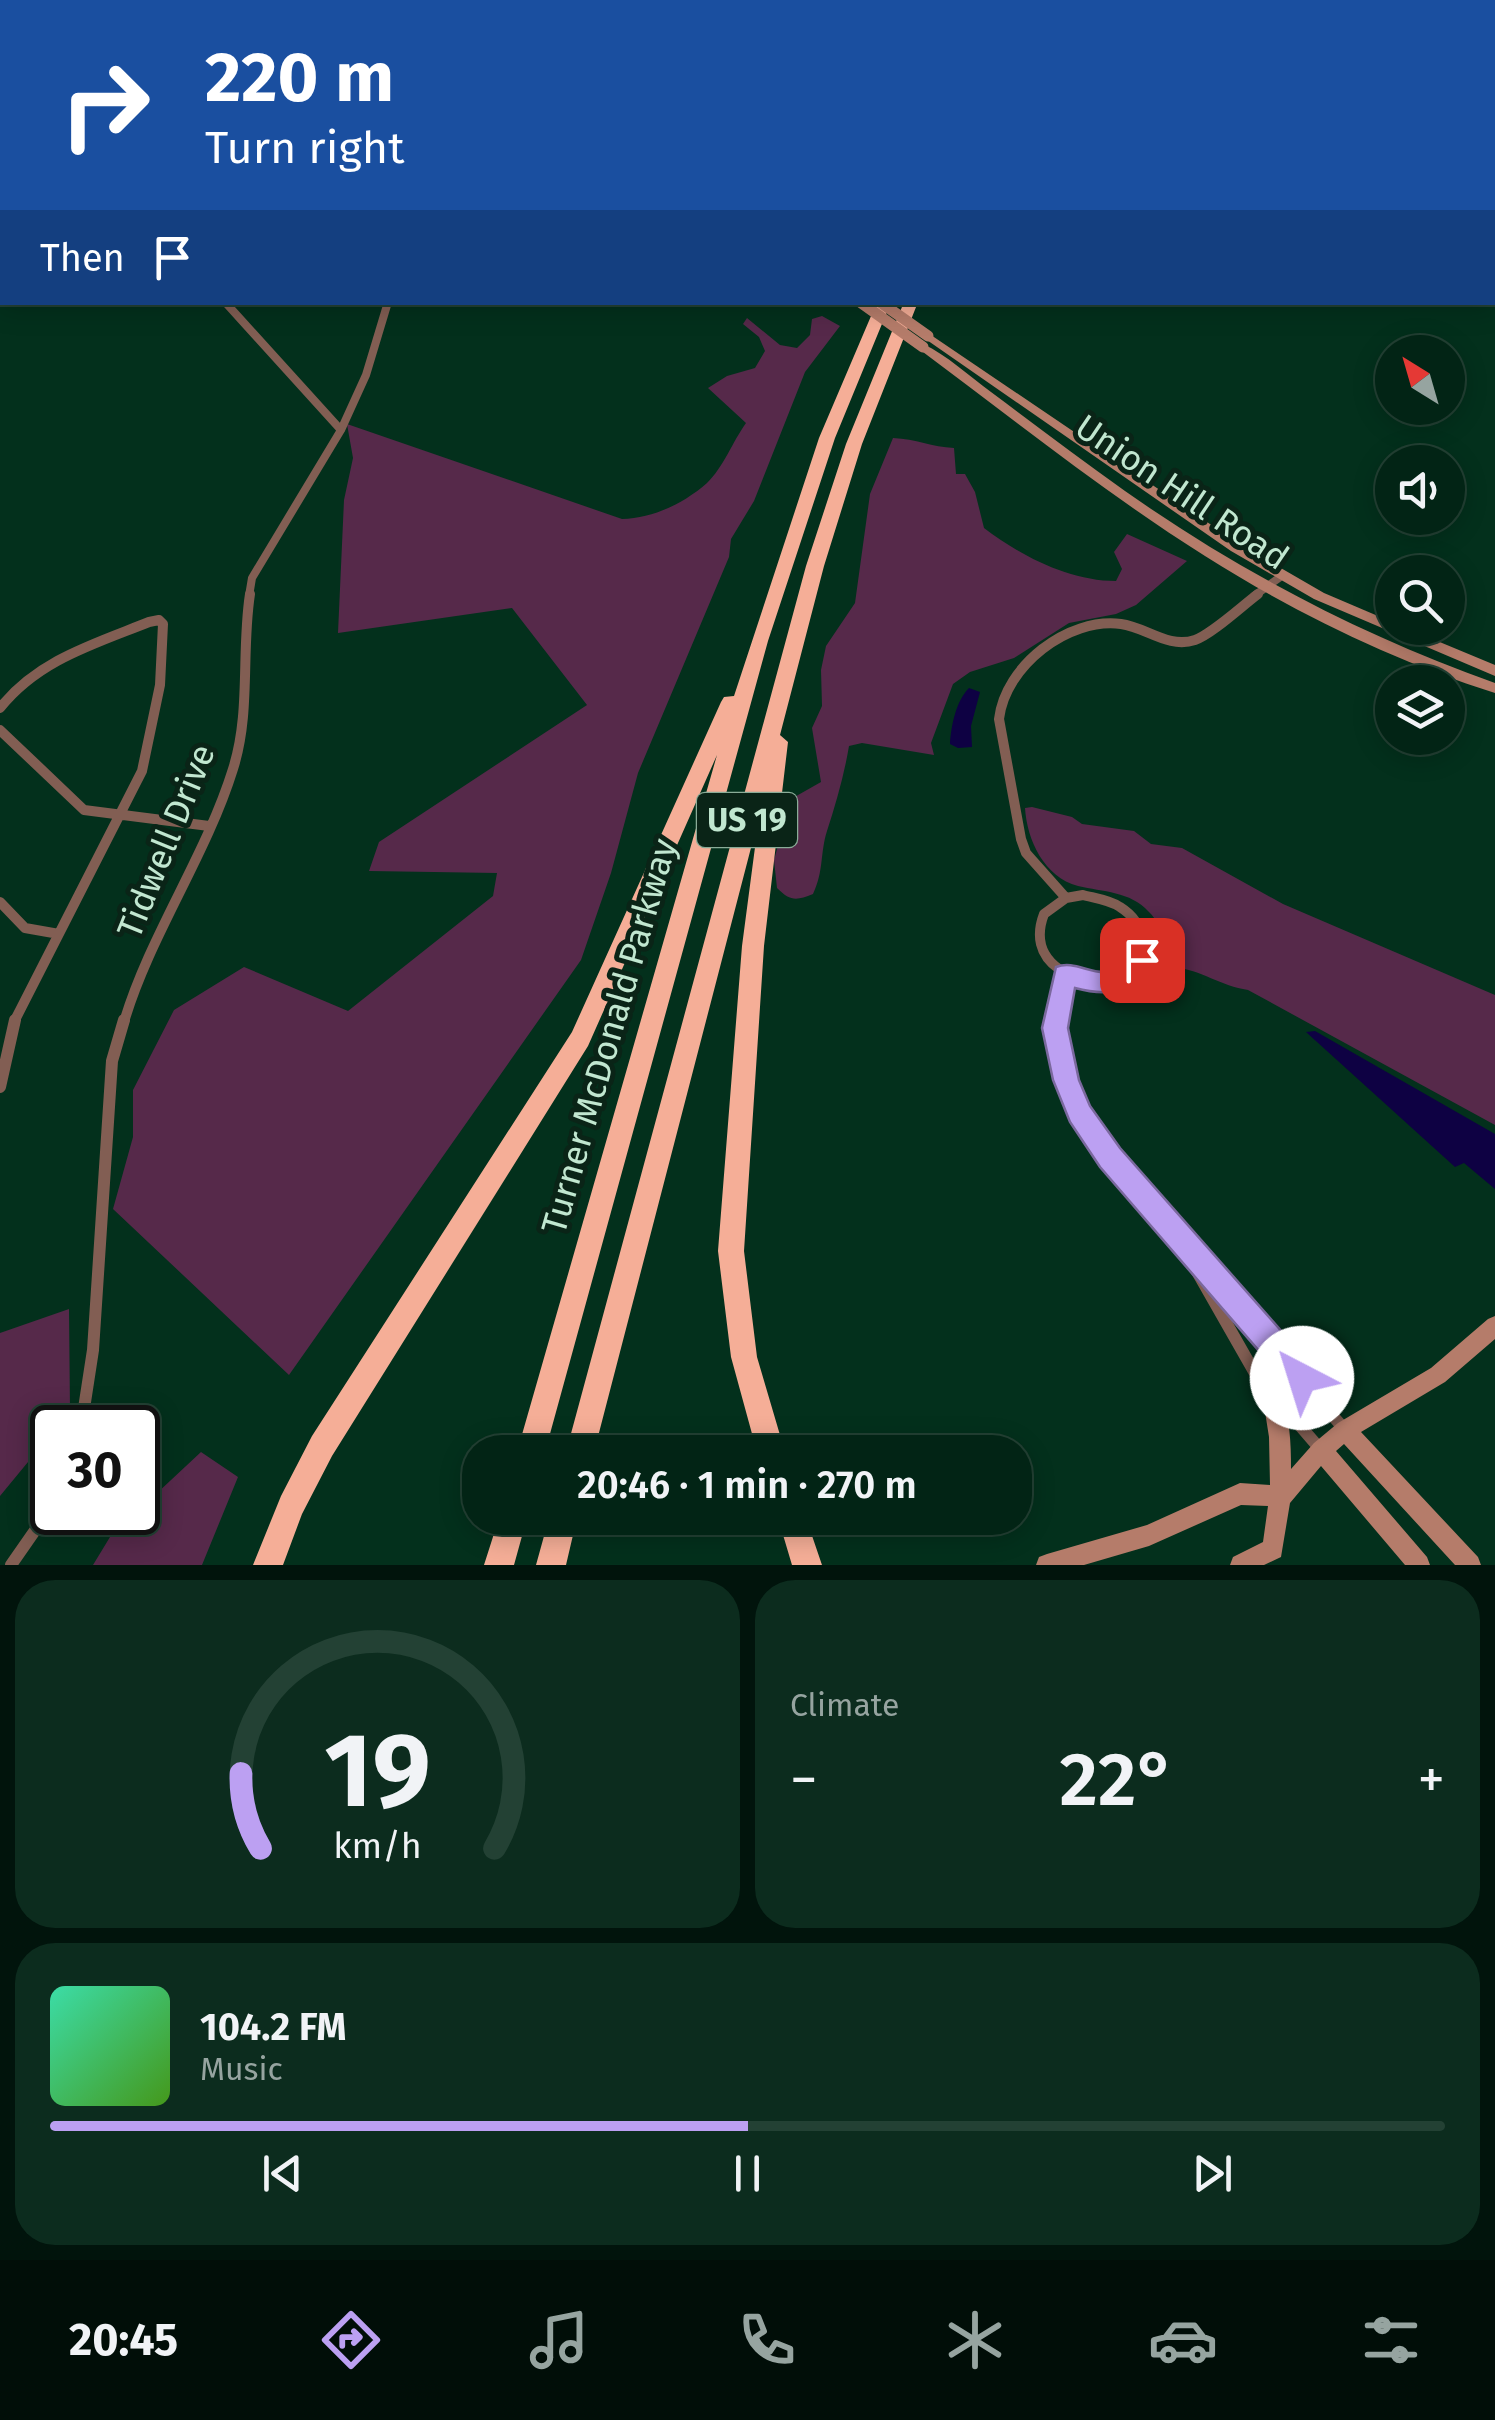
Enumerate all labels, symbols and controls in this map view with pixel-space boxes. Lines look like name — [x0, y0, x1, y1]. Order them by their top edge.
text: 220 m — [205, 36, 394, 120]
icon: right — [40, 40, 170, 170]
text: Turn right — [205, 121, 404, 175]
icon: arrive — [145, 230, 200, 285]
text: Then — [40, 235, 125, 281]
north arrow — [1375, 335, 1465, 425]
map controls — [1375, 335, 1465, 755]
street label: Union Hill Road — [1067, 405, 1297, 579]
button: sound — [1375, 445, 1465, 535]
button: search — [1375, 555, 1465, 645]
button: layers — [1375, 665, 1465, 755]
street label: Tidwell Drive — [108, 738, 224, 944]
road number: US 19 — [697, 793, 797, 847]
street label: Turner McDonald Parkway — [532, 834, 686, 1238]
pin — [1100, 918, 1185, 1003]
icon: arrive — [1115, 933, 1170, 988]
position arrow — [1250, 1326, 1354, 1430]
speed limit sign: 30 — [30, 1405, 160, 1535]
text: 20:46 · 1 min · 270 m — [577, 1462, 917, 1508]
text: Climate — [790, 1686, 899, 1724]
text: 19 — [324, 1709, 431, 1834]
text: 22° — [1060, 1735, 1175, 1825]
text: − — [790, 1747, 818, 1813]
text: + — [1418, 1747, 1445, 1813]
text: km/h — [333, 1825, 422, 1867]
text: 104.2 FM — [200, 2004, 347, 2050]
text: Music — [200, 2050, 283, 2088]
icon: previous — [255, 2146, 310, 2201]
icon: pause — [720, 2146, 775, 2201]
icon: next — [1185, 2146, 1240, 2201]
icon: directions — [316, 2305, 386, 2375]
icon: music — [524, 2305, 594, 2375]
icon: phone — [732, 2305, 802, 2375]
icon: climate — [940, 2305, 1010, 2375]
icon: car — [1148, 2305, 1218, 2375]
icon: filters — [1356, 2305, 1426, 2375]
text: 20:45 — [69, 2313, 178, 2367]

